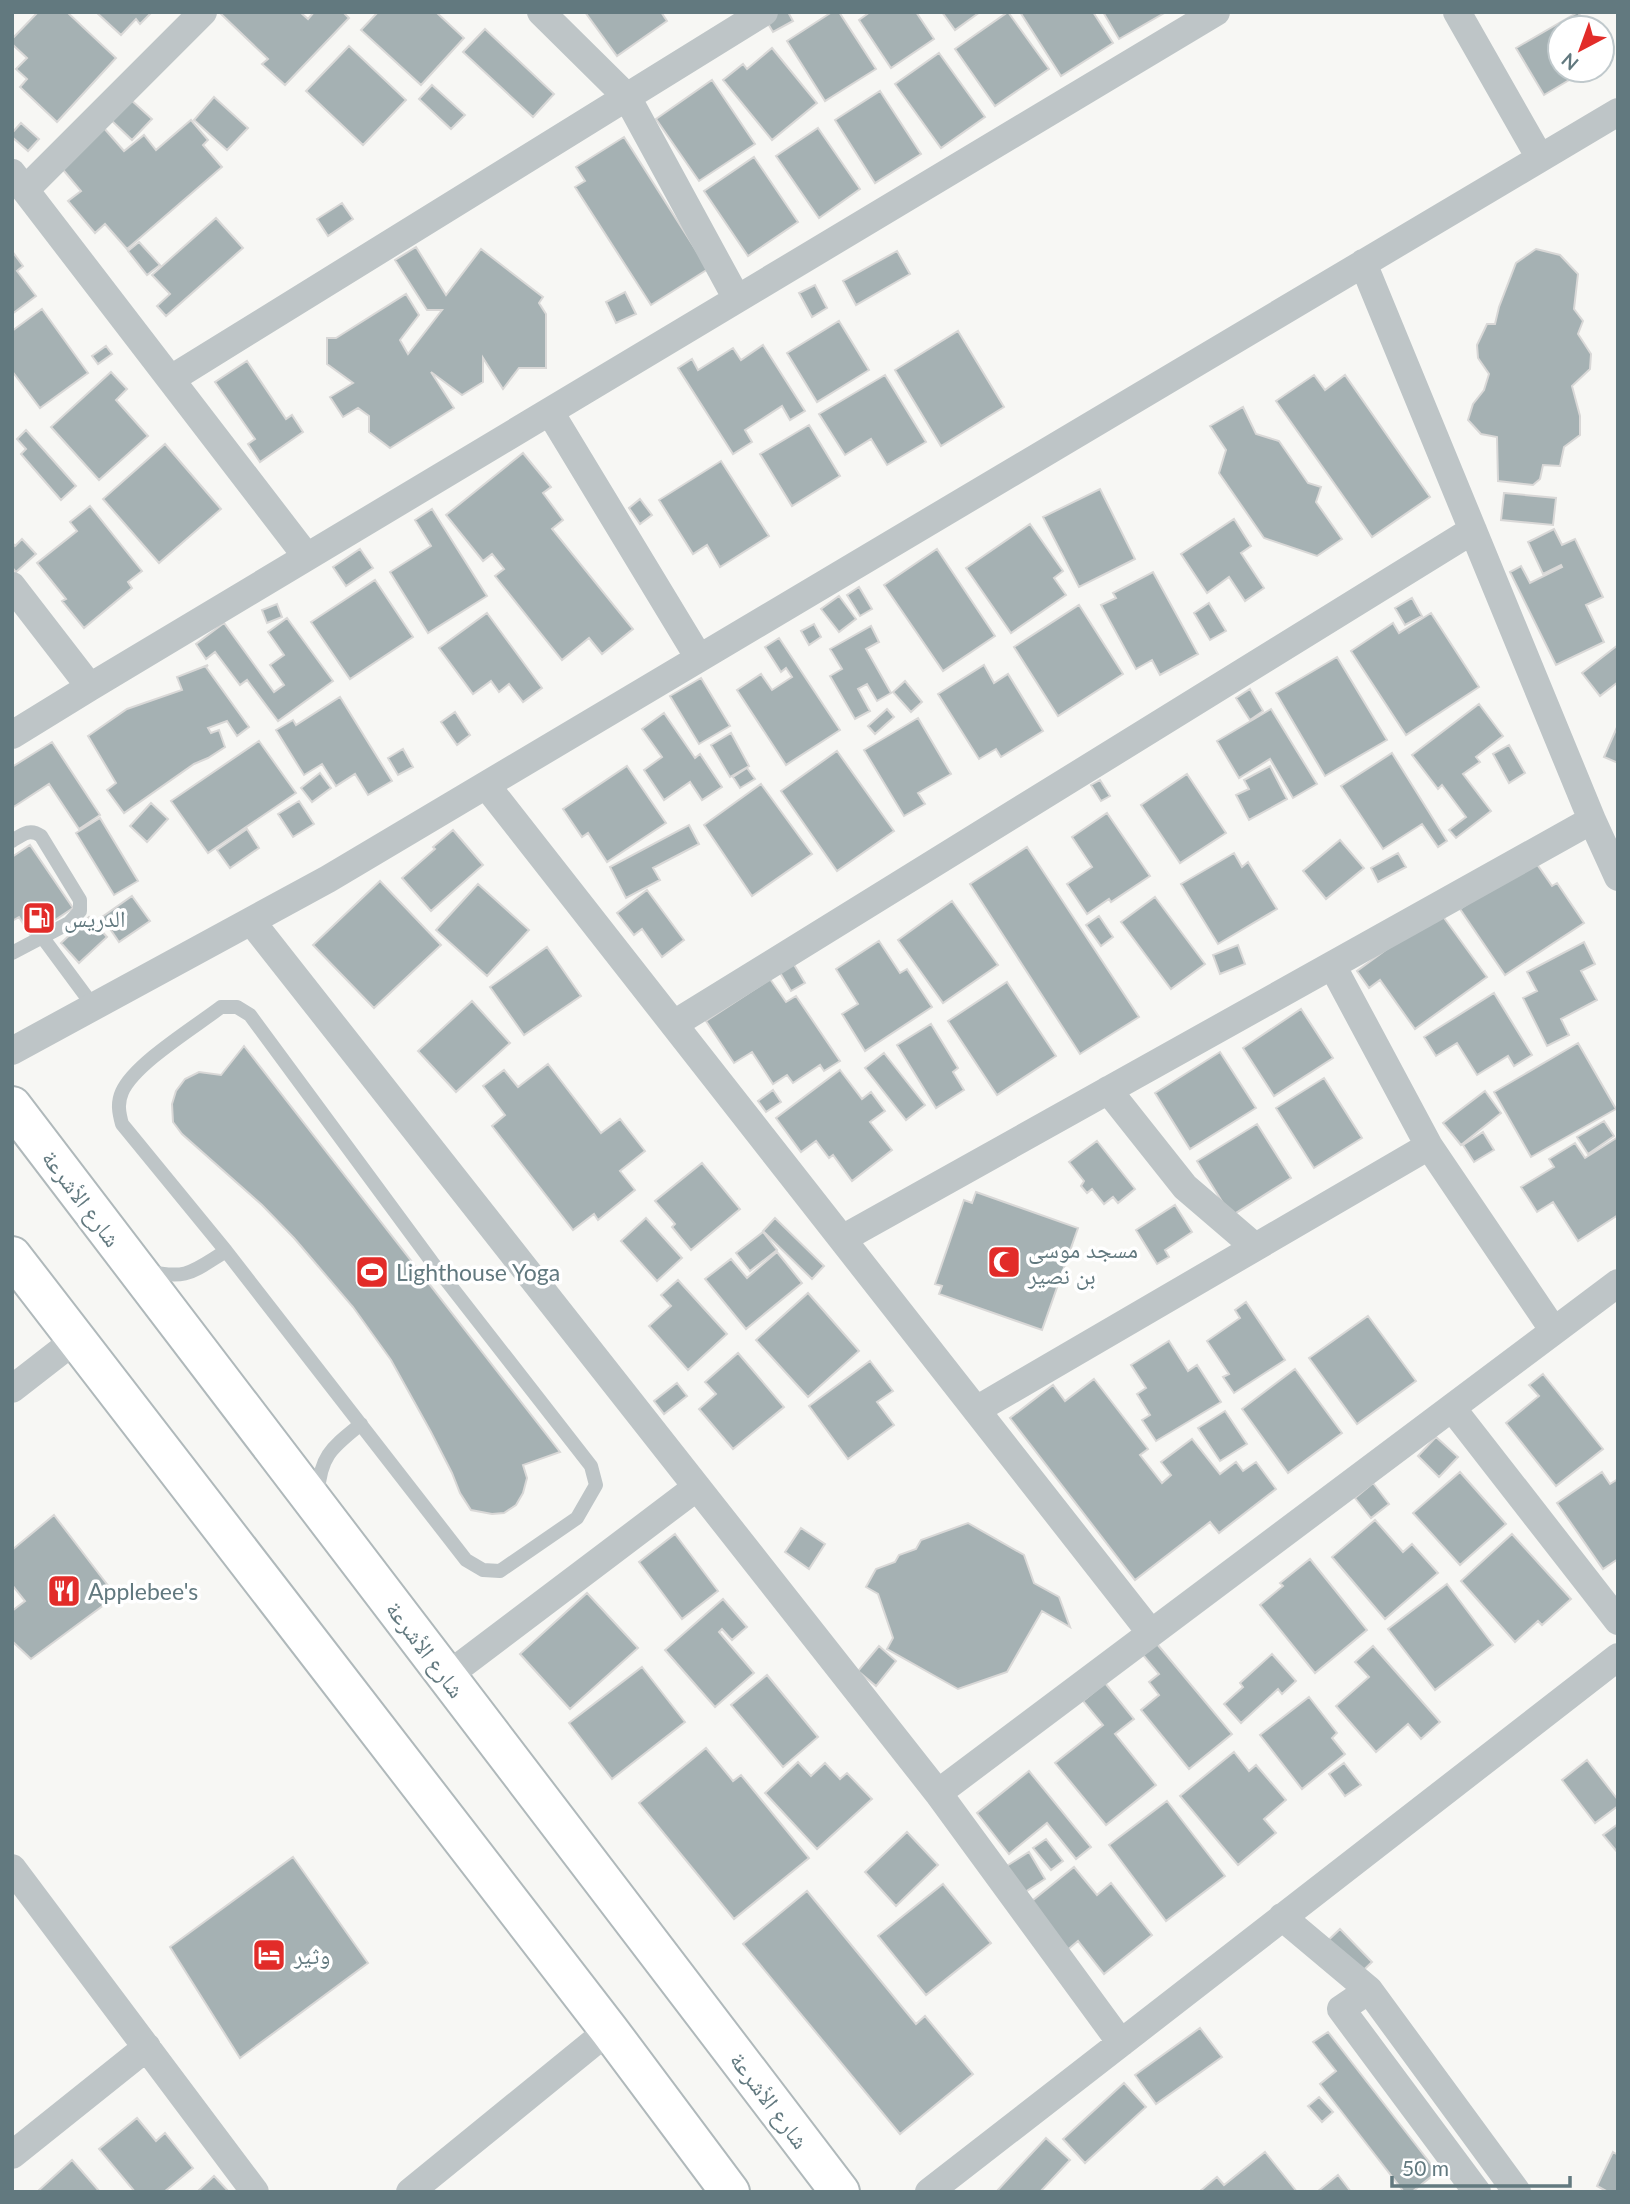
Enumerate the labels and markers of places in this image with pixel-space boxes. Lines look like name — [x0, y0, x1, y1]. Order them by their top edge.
fuel station icon: الدريس — [20, 899, 58, 937]
place label: الدريس — [64, 904, 125, 933]
place label: مسجد موسى بن نصير — [1027, 1235, 1138, 1290]
mosque icon: مسجد موسى بن نصير — [985, 1243, 1023, 1281]
sports icon: Lighthouse Yoga — [353, 1253, 391, 1291]
place label: Lighthouse Yoga — [396, 1258, 560, 1286]
restaurant icon: Applebee's — [45, 1572, 83, 1610]
place label: Applebee's — [88, 1577, 198, 1605]
hotel icon: وثير — [250, 1936, 288, 1974]
place label: وثير — [293, 1941, 330, 1969]

